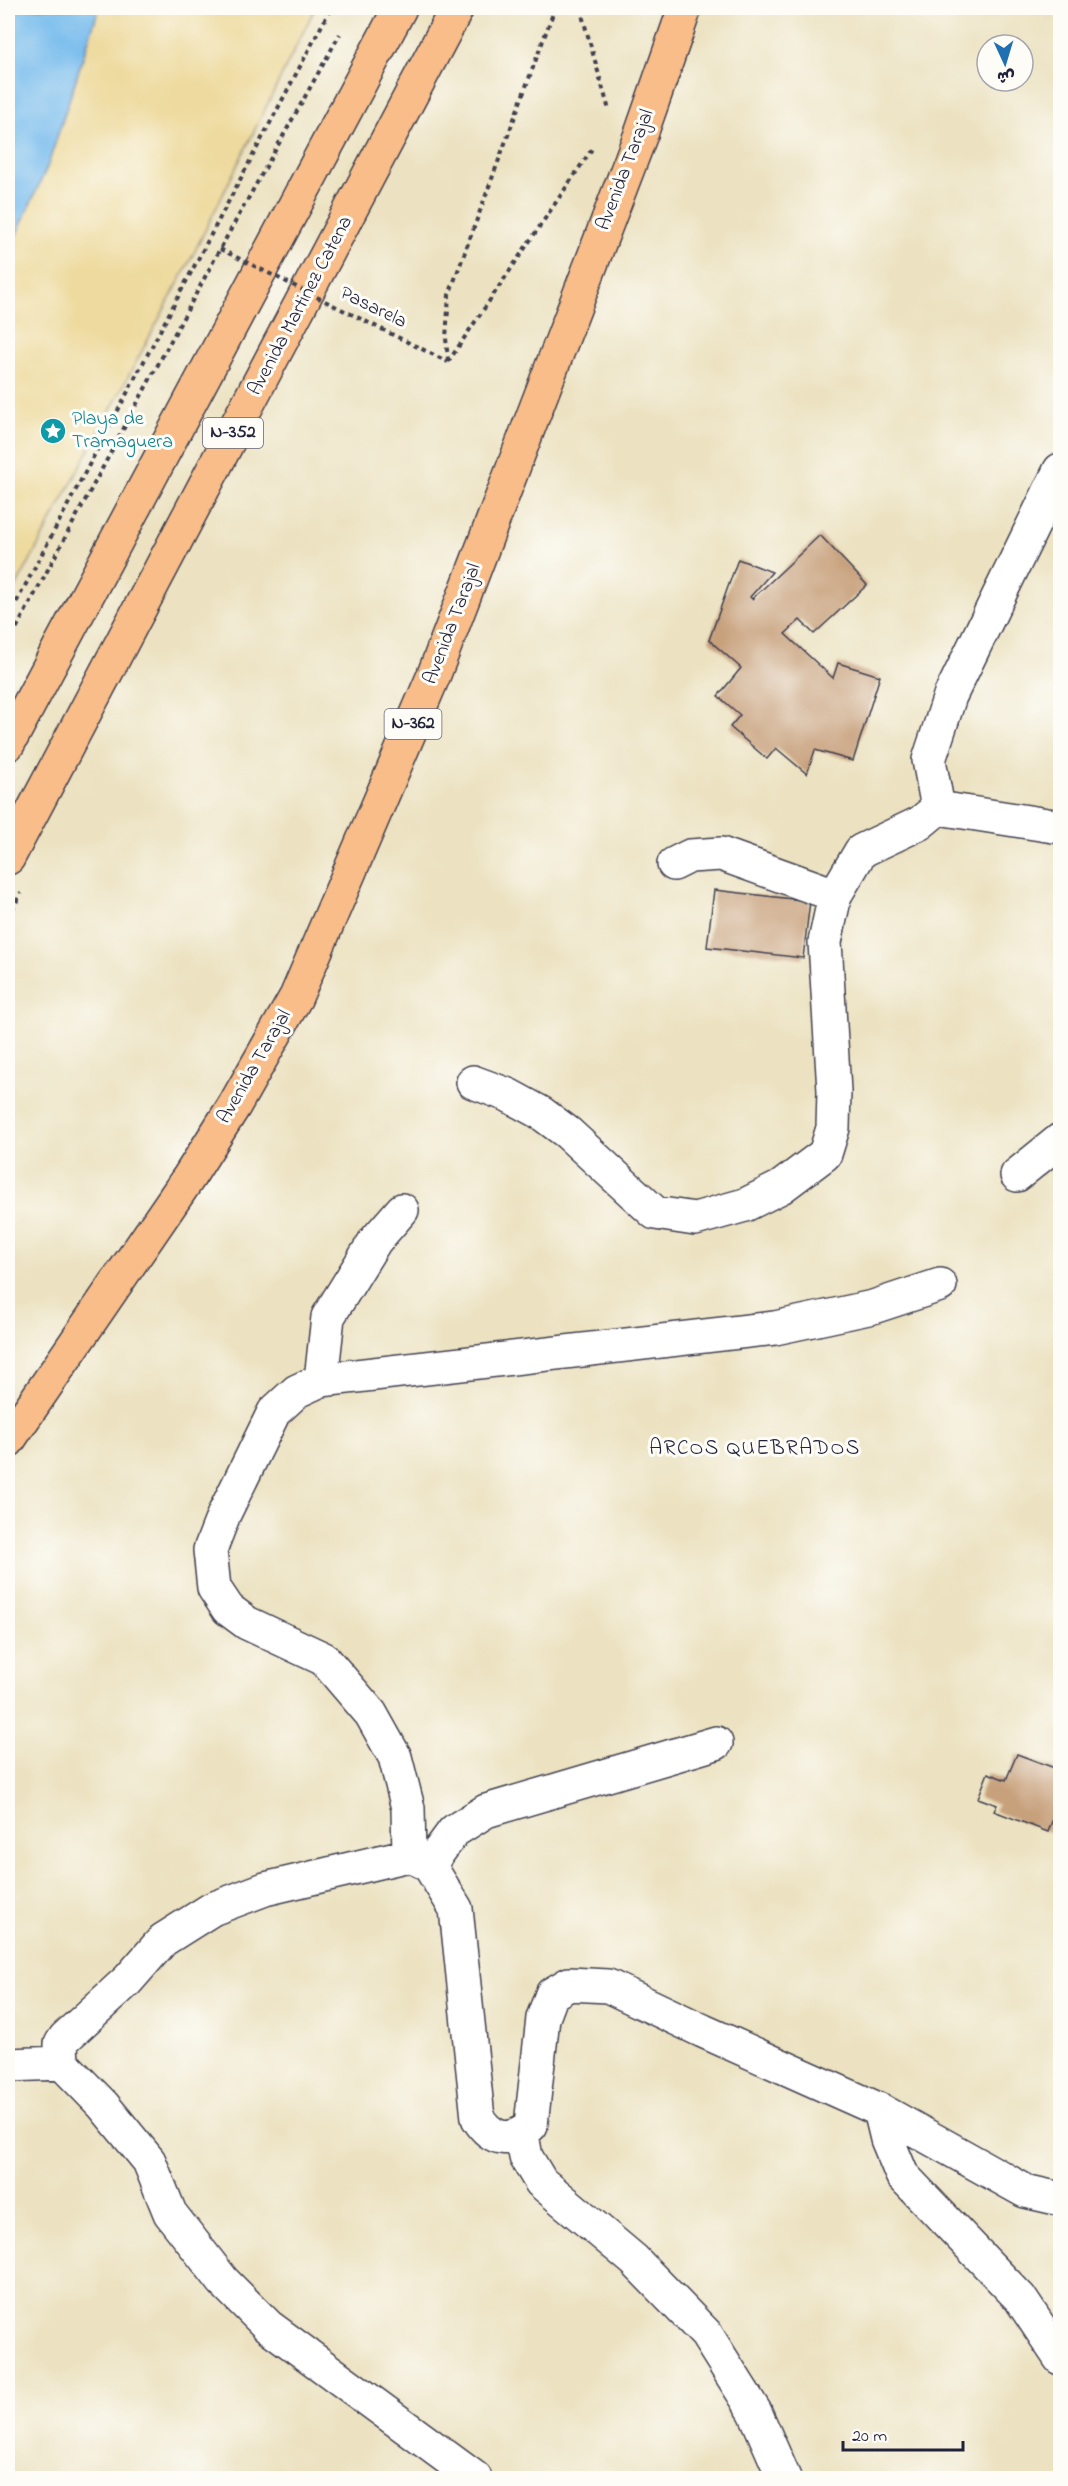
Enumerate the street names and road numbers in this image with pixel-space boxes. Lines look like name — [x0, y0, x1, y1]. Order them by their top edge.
street label: Avenida Tarajal — [590, 105, 662, 235]
street label: Avenida Martinez Catena — [241, 211, 361, 401]
street label: Pasarela — [335, 279, 411, 337]
road number: N-352 — [203, 418, 263, 448]
street label: Avenida Tarajal — [417, 559, 489, 689]
road number: N-362 — [384, 709, 442, 739]
street label: Avenida Tarajal — [211, 1005, 299, 1129]

